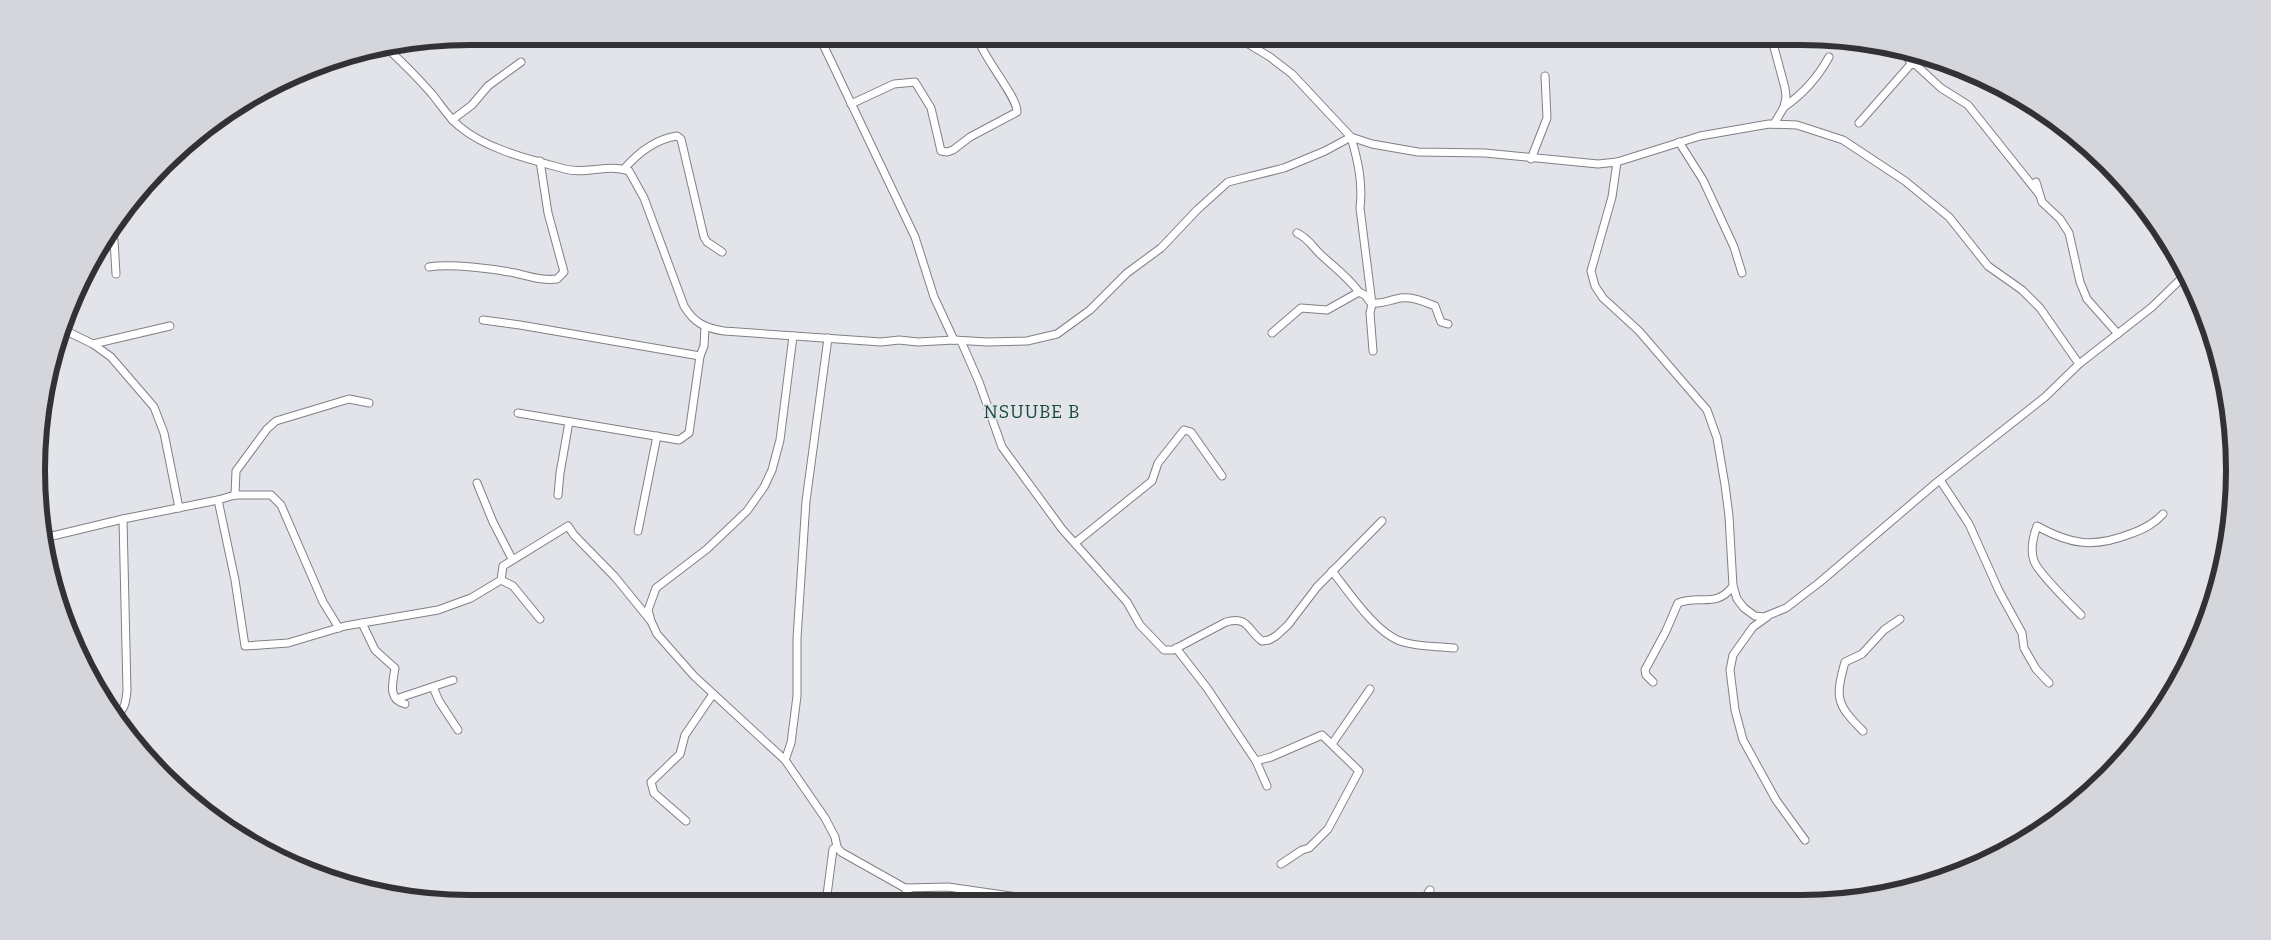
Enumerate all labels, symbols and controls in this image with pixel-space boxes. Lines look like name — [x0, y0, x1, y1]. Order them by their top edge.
district label: NSUUBE B — [983, 401, 1081, 423]

